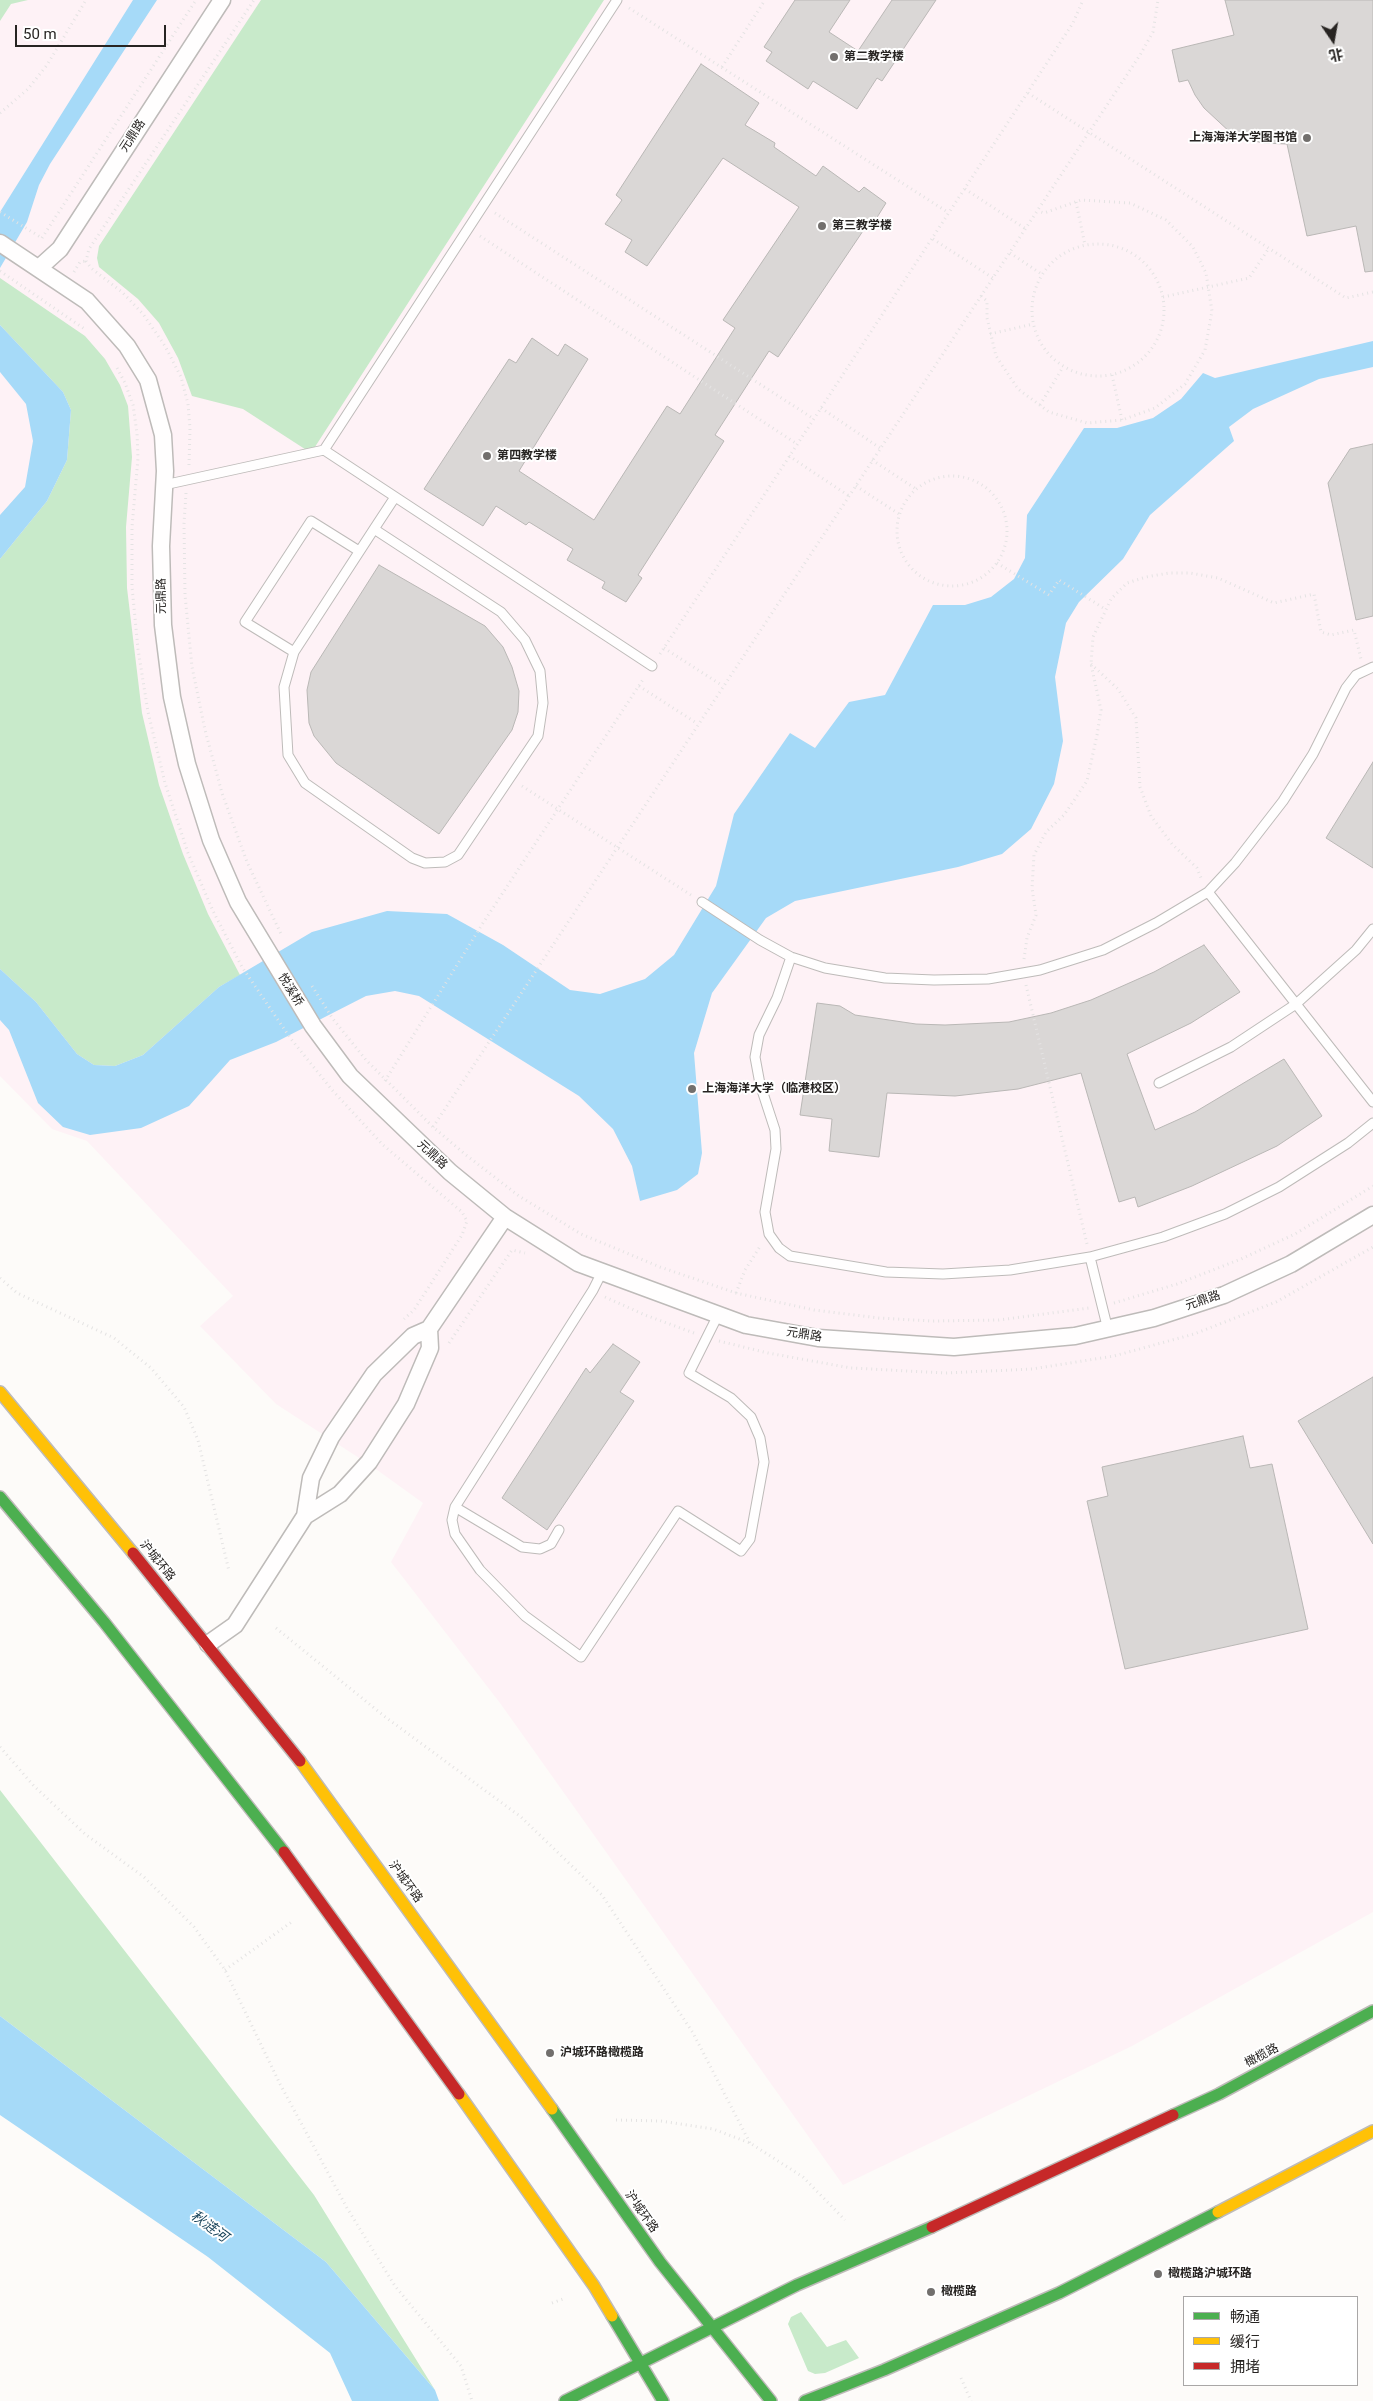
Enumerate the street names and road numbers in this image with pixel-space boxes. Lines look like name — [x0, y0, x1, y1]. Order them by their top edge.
street label: 元鼎路 — [117, 117, 149, 155]
street label: 元鼎路 — [154, 578, 170, 614]
street label: 悦溪桥 — [274, 971, 306, 1009]
street label: 元鼎路 — [414, 1137, 450, 1173]
street label: 元鼎路 — [1184, 1288, 1222, 1314]
street label: 元鼎路 — [785, 1325, 823, 1345]
street label: 沪城环路 — [136, 1538, 178, 1584]
street label: 沪城环路 — [385, 1858, 425, 1906]
street label: 橄榄路 — [1243, 2041, 1281, 2071]
street label: 沪城环路 — [621, 2188, 661, 2236]

